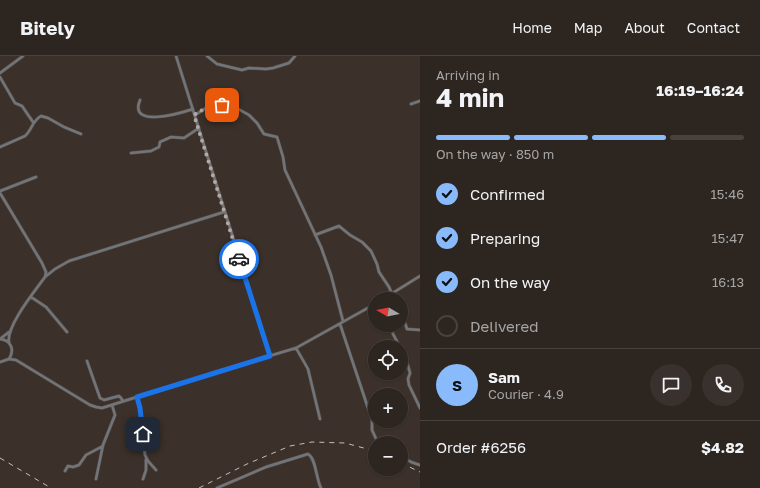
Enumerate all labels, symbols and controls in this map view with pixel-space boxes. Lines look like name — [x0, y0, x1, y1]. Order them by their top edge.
text: Bitely — [20, 16, 75, 39]
text: Home — [512, 19, 552, 36]
text: Map — [574, 19, 602, 36]
text: About — [624, 19, 665, 36]
text: Contact — [687, 19, 740, 36]
text: Arriving in — [436, 67, 500, 83]
text: 16:19–16:24 — [656, 81, 744, 99]
text: 4 min — [436, 82, 504, 113]
pin — [205, 88, 239, 122]
icon: bag — [211, 94, 233, 116]
text: On the way · 850 m — [436, 146, 554, 162]
icon: check — [436, 183, 458, 205]
text: Confirmed — [470, 185, 545, 203]
text: 15:46 — [710, 186, 744, 202]
icon: check — [436, 227, 458, 249]
text: Preparing — [470, 229, 540, 247]
text: 15:47 — [711, 230, 744, 246]
courier — [219, 239, 259, 279]
icon: car — [228, 248, 250, 270]
icon: check — [436, 271, 458, 293]
text: On the way — [470, 273, 550, 291]
text: 16:13 — [712, 274, 744, 290]
north arrow — [368, 292, 408, 332]
map controls — [368, 292, 408, 476]
text: Delivered — [470, 317, 538, 335]
button: locate — [368, 340, 408, 380]
button: chat — [650, 364, 692, 406]
button: phone — [702, 364, 744, 406]
text: Sam — [488, 368, 520, 386]
text: S — [452, 376, 462, 394]
text: Courier · 4.9 — [488, 386, 564, 402]
button: + — [368, 388, 408, 428]
pin — [126, 417, 160, 451]
icon: home — [132, 423, 154, 445]
button: − — [368, 436, 408, 476]
text: Order #6256 — [436, 438, 526, 456]
text: $4.82 — [701, 438, 744, 456]

